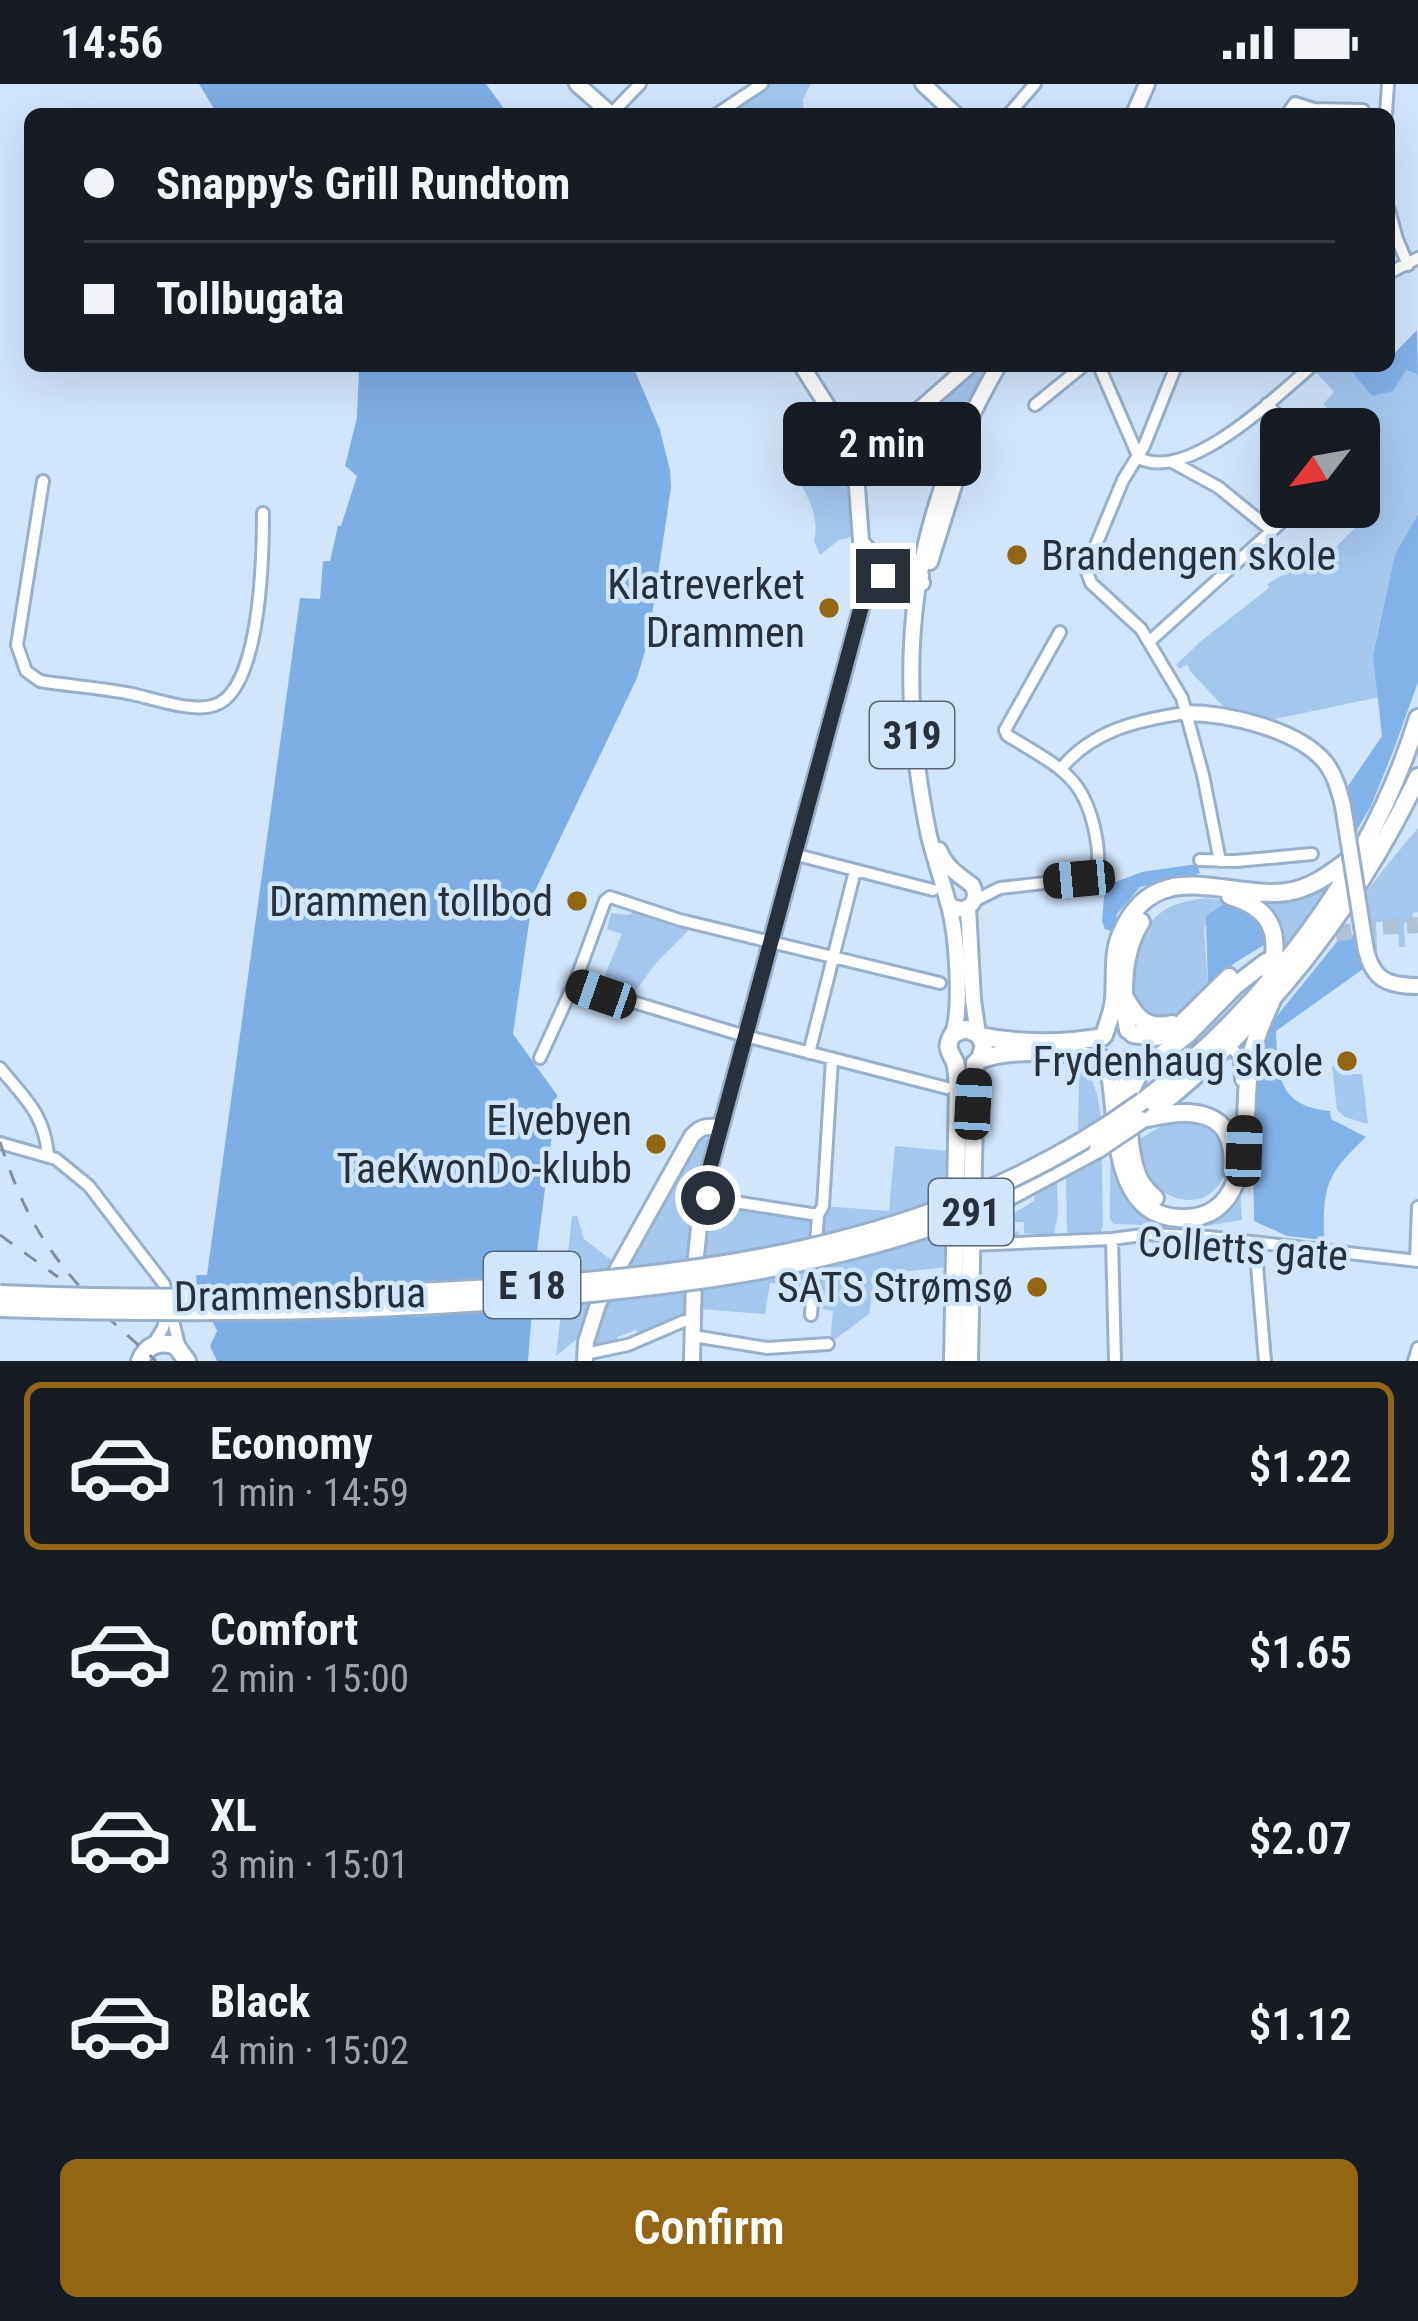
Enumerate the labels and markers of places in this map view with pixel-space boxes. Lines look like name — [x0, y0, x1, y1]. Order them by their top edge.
place label: Brandengen skole — [1041, 531, 1336, 580]
marker: Brandengen skole — [1004, 542, 1030, 568]
place label: Klatreverket Drammen — [607, 560, 805, 657]
marker: Klatreverket Drammen — [816, 595, 842, 621]
place label: Drammen tollbod — [269, 877, 553, 926]
marker: Drammen tollbod — [564, 888, 590, 914]
place label: Frydenhaug skole — [1033, 1037, 1323, 1086]
marker: Frydenhaug skole — [1334, 1048, 1360, 1074]
place label: Elvebyen TaeKwonDo-klubb — [337, 1096, 632, 1193]
marker: Elvebyen TaeKwonDo-klubb — [643, 1131, 669, 1157]
place label: SATS Strømsø — [777, 1263, 1013, 1312]
marker: SATS Strømsø — [1024, 1274, 1050, 1300]

